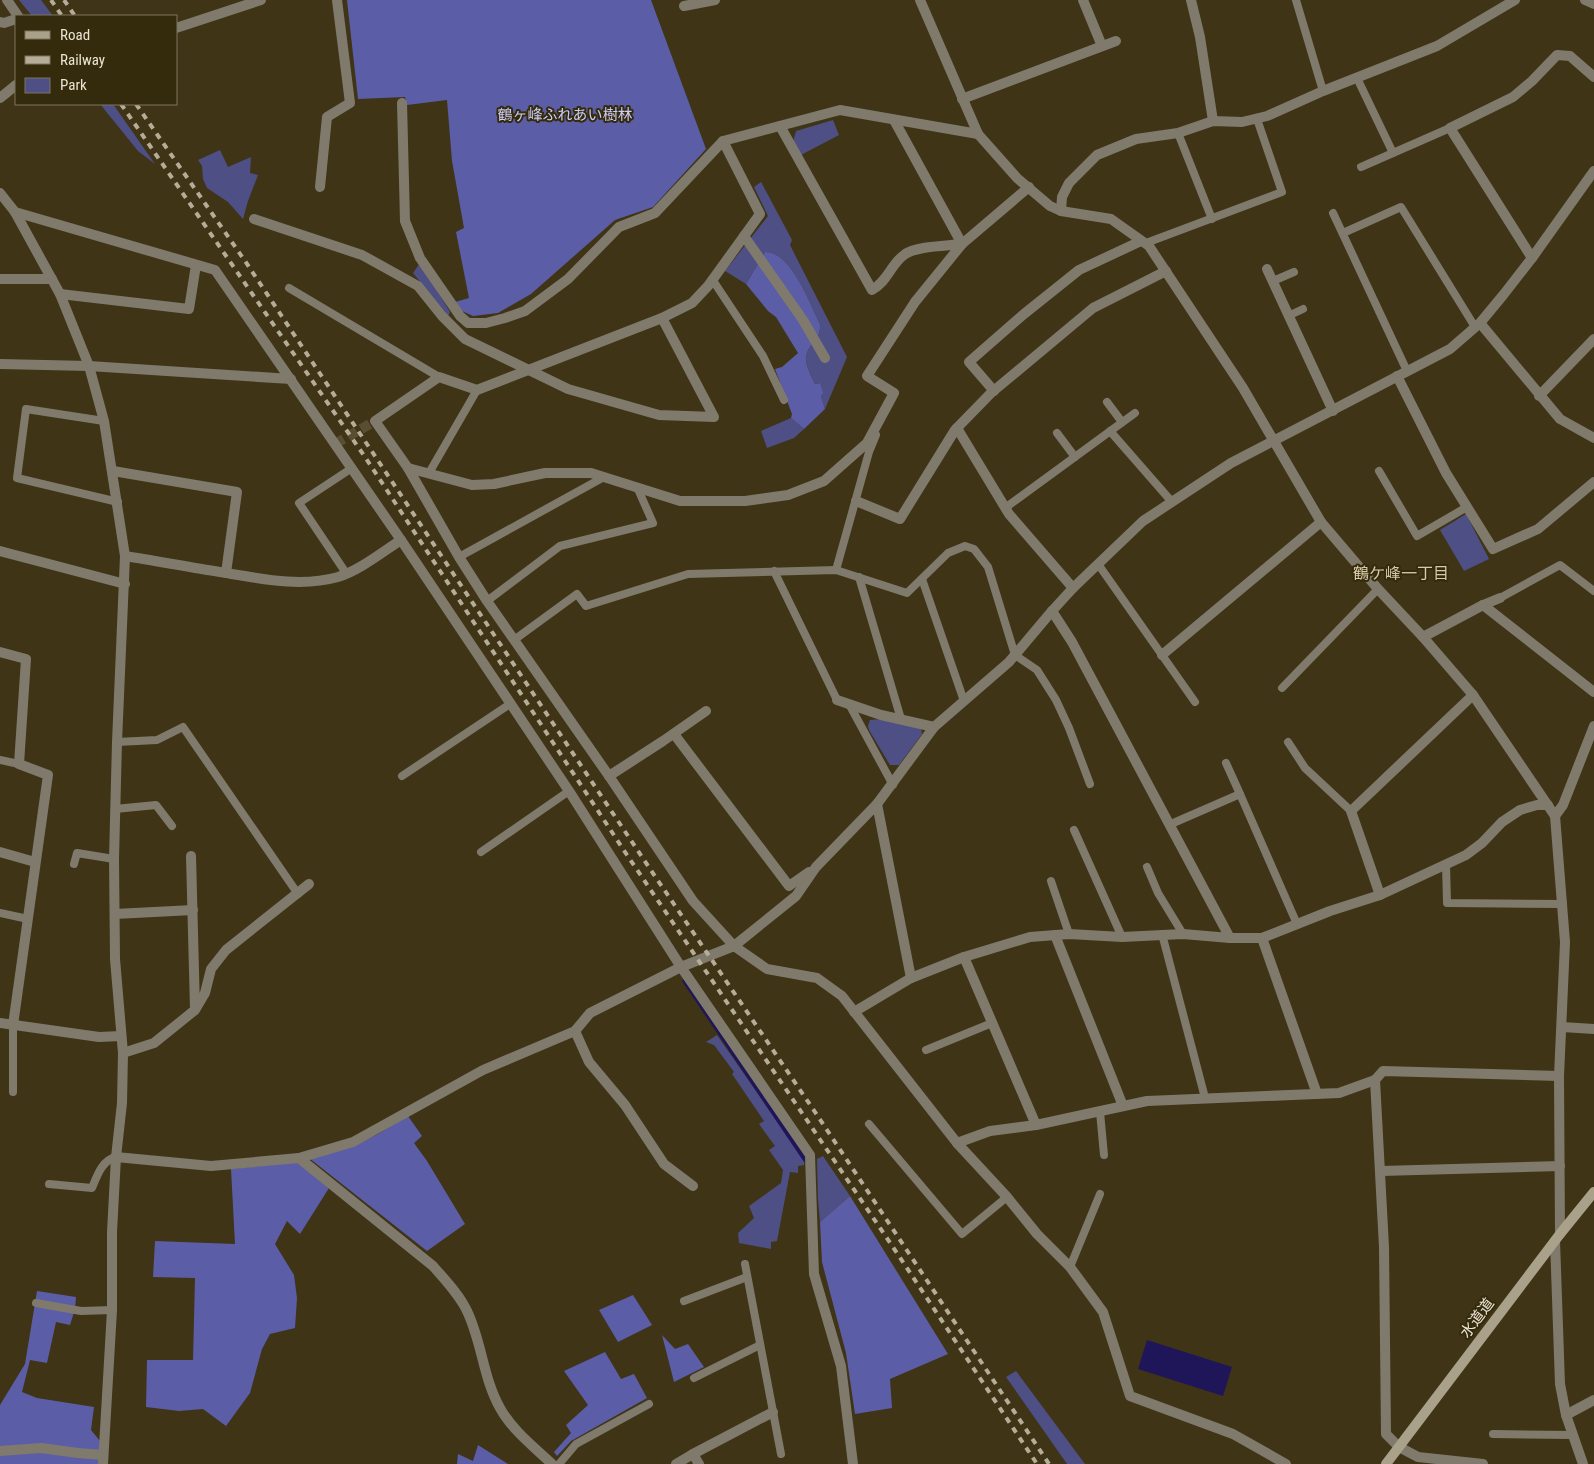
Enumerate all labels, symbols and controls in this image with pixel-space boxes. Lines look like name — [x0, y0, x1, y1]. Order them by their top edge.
legend — [15, 15, 178, 105]
text: Road — [60, 26, 90, 44]
text: Railway — [60, 51, 105, 69]
text: Park — [60, 76, 87, 94]
park label: 鶴ヶ峰ふれあい樹林 — [497, 106, 633, 124]
district label: 鶴ケ峰一丁目 — [1353, 564, 1449, 583]
street label: 水道道 — [1456, 1295, 1498, 1341]

